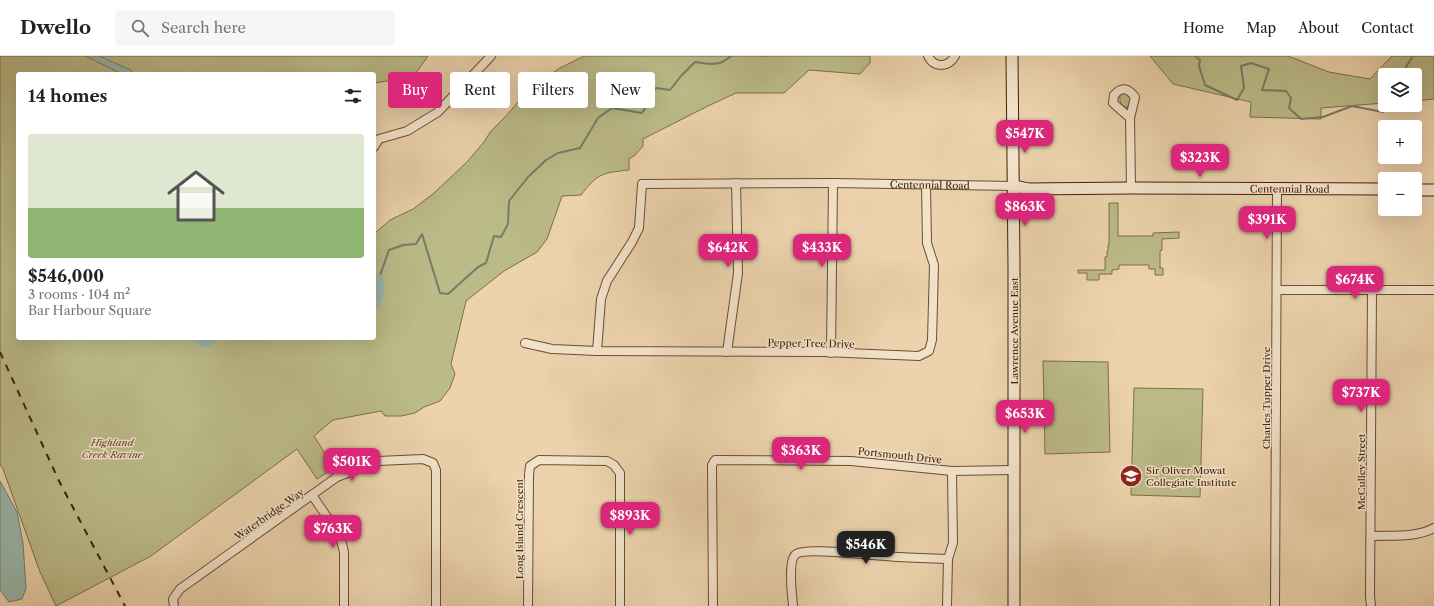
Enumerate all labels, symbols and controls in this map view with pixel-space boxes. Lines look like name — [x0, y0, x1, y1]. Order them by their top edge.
search box — [115, 10, 395, 46]
text: Dwello — [20, 16, 91, 39]
icon: search — [129, 17, 151, 39]
text: Search here — [161, 18, 246, 37]
text: Home — [1183, 19, 1224, 37]
text: Map — [1246, 19, 1276, 37]
text: About — [1298, 19, 1339, 37]
text: Contact — [1361, 19, 1414, 37]
map controls — [1378, 68, 1422, 216]
button: layers — [1378, 68, 1422, 112]
chip: Buy — [388, 72, 442, 108]
chip: Rent — [450, 72, 510, 108]
chip: Filters — [518, 72, 588, 108]
chip: New — [596, 72, 655, 108]
icon: filters — [342, 85, 364, 107]
text: 14 homes — [28, 86, 107, 106]
pin: $547K — [997, 120, 1053, 154]
button: + — [1378, 120, 1422, 164]
text: $547K — [1005, 125, 1045, 141]
pin: $323K — [1172, 144, 1228, 178]
text: $323K — [1180, 149, 1220, 165]
icon: home — [160, 160, 232, 232]
button: − — [1378, 172, 1422, 216]
street label: Centennial Road — [890, 178, 970, 192]
street label: Centennial Road — [1250, 182, 1330, 196]
pin: $863K — [997, 193, 1053, 227]
text: $863K — [1005, 198, 1045, 214]
pin: $391K — [1239, 206, 1295, 240]
text: $391K — [1248, 211, 1286, 227]
pin: $642K — [700, 234, 756, 268]
pin: $433K — [794, 234, 850, 268]
text: $642K — [708, 239, 748, 255]
text: $433K — [802, 239, 842, 255]
text: $546,000 — [28, 266, 104, 286]
pin: $674K — [1327, 266, 1383, 300]
text: $674K — [1335, 271, 1375, 287]
street label: Lawrence Avenue East — [1008, 277, 1021, 385]
text: 3 rooms · 104 m² — [28, 286, 130, 302]
text: Bar Harbour Square — [28, 302, 152, 318]
street label: Pepper Tree Drive — [767, 336, 855, 351]
street label: Charles Tupper Drive — [1260, 346, 1273, 449]
pin: $737K — [1333, 379, 1389, 413]
text: $737K — [1342, 384, 1380, 400]
pin: $653K — [997, 400, 1053, 434]
text: $653K — [1005, 405, 1045, 421]
street label: McCulley Street — [1355, 433, 1368, 510]
park label: Highland Creek Ravine — [82, 436, 144, 461]
pin: $363K — [773, 437, 829, 471]
text: $363K — [781, 442, 821, 458]
street label: Portsmouth Drive — [857, 445, 943, 466]
pin: $501K — [324, 448, 380, 482]
text: $501K — [333, 453, 371, 469]
school or university icon: Sir Oliver Mowat Collegiate Institute — [1118, 463, 1144, 489]
place label: Sir Oliver Mowat Collegiate Institute — [1146, 464, 1237, 489]
street label: Long Island Crescent — [513, 478, 526, 579]
street label: Waterbridge Way — [231, 485, 307, 544]
pin: $893K — [602, 502, 658, 536]
text: $893K — [610, 507, 650, 523]
pin: $763K — [305, 515, 361, 549]
text: $763K — [313, 520, 353, 536]
pin: $546K — [838, 531, 894, 565]
text: $546K — [846, 536, 886, 552]

